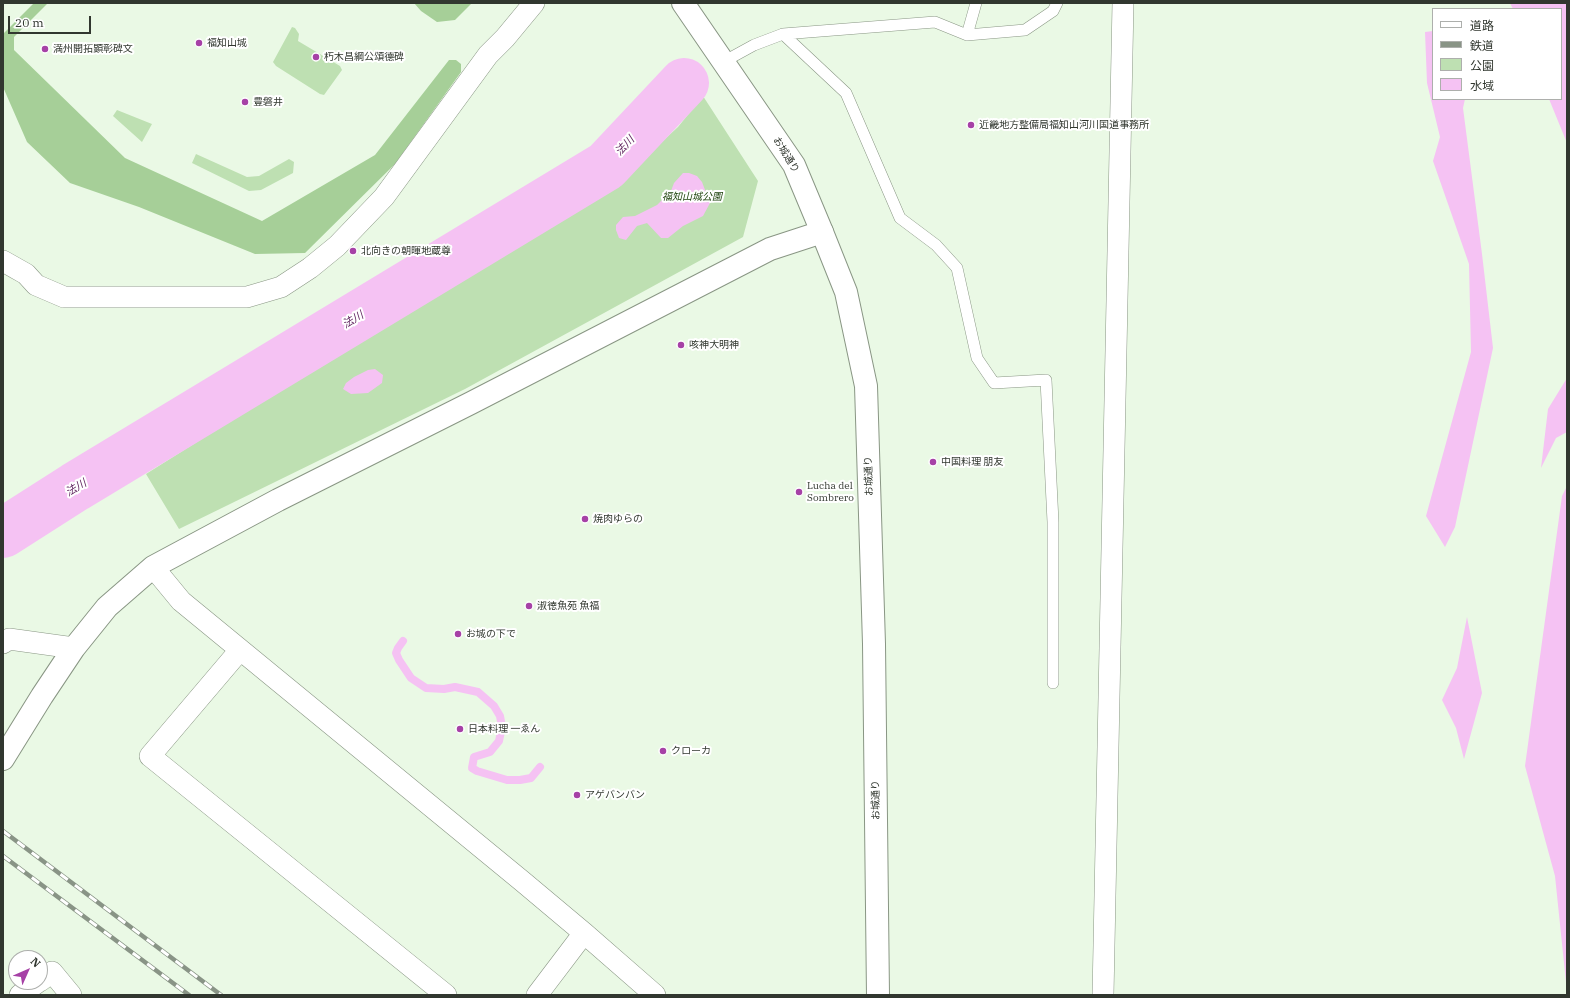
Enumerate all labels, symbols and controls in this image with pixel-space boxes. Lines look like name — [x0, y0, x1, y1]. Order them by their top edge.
scale bar — [10, 8, 93, 34]
legend — [1432, 8, 1562, 100]
text: 20 m — [15, 15, 44, 30]
text: 道路 — [1470, 18, 1494, 33]
place label: 福知山城 — [207, 37, 247, 49]
marker: 福知山城 — [194, 38, 204, 48]
text: 鉄道 — [1470, 38, 1494, 53]
place label: 満州開拓顕彰碑文 — [53, 43, 133, 55]
marker: 満州開拓顕彰碑文 — [40, 44, 50, 54]
place label: 朽木昌綱公頌德碑 — [324, 51, 404, 63]
marker: 朽木昌綱公頌德碑 — [311, 52, 321, 62]
text: 公園 — [1470, 58, 1494, 73]
text: 水域 — [1470, 78, 1494, 93]
place label: 豊磐井 — [253, 96, 283, 108]
marker: 豊磐井 — [240, 97, 250, 107]
place label: 近畿地方整備局福知山河川国道事務所 — [979, 119, 1149, 131]
marker: 近畿地方整備局福知山河川国道事務所 — [966, 120, 976, 130]
water label: 法川 — [613, 133, 637, 159]
street label: お城通り — [770, 135, 802, 175]
park label: 福知山城公園 — [662, 191, 722, 203]
place label: 北向きの朝暉地蔵尊 — [361, 245, 451, 257]
marker: 北向きの朝暉地蔵尊 — [348, 246, 358, 256]
water label: 法川 — [340, 309, 366, 331]
place label: 咳神大明神 — [689, 339, 739, 351]
marker: 咳神大明神 — [676, 340, 686, 350]
street label: お城通り — [862, 456, 876, 496]
place label: 中国料理 朋友 — [941, 456, 1003, 468]
marker: 中国料理 朋友 — [928, 457, 938, 467]
water label: 法川 — [63, 477, 89, 499]
place label: Lucha del Sombrero — [807, 480, 854, 504]
marker: Lucha del Sombrero — [794, 487, 804, 497]
place label: 焼肉ゆらの — [593, 513, 643, 525]
marker: 焼肉ゆらの — [580, 514, 590, 524]
place label: 淑徳魚苑 魚福 — [537, 600, 599, 612]
marker: 淑徳魚苑 魚福 — [524, 601, 534, 611]
place label: お城の下で — [466, 628, 516, 640]
marker: お城の下で — [453, 629, 463, 639]
place label: 日本料理 一ゑん — [468, 723, 540, 735]
marker: 日本料理 一ゑん — [455, 724, 465, 734]
place label: クローカ — [671, 745, 711, 757]
marker: クローカ — [658, 746, 668, 756]
street label: お城通り — [870, 780, 882, 820]
place label: アゲバンバン — [585, 789, 645, 801]
marker: アゲバンバン — [572, 790, 582, 800]
north arrow — [8, 950, 48, 990]
text: N — [28, 954, 44, 970]

